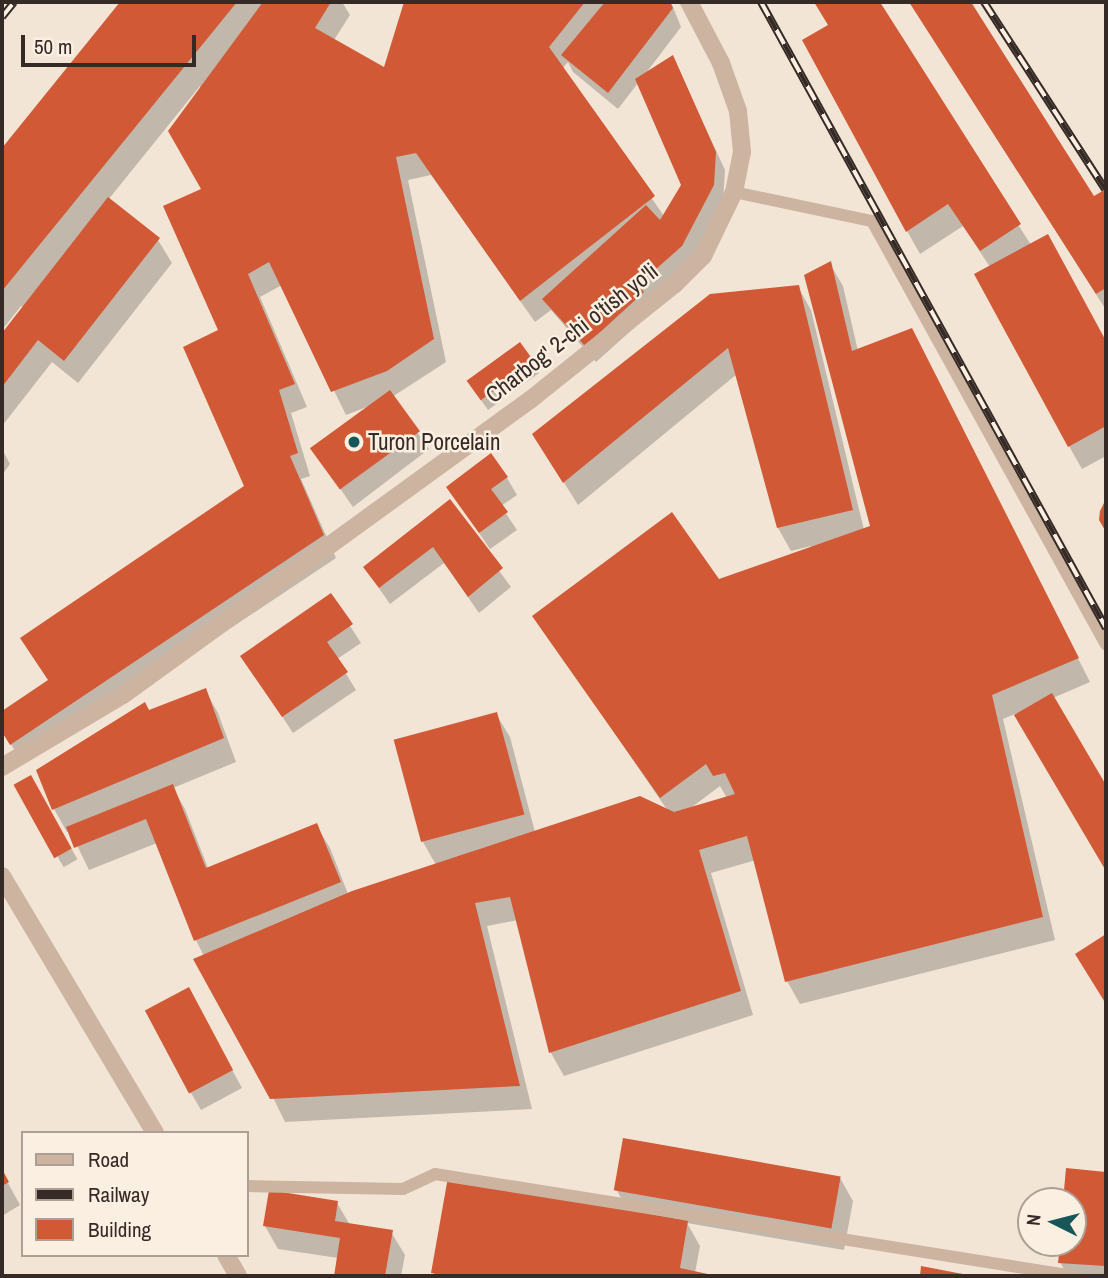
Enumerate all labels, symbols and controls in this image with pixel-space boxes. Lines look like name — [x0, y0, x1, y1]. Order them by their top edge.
scale bar — [24, 21, 200, 65]
text: 50 m — [34, 32, 72, 61]
street label: Charbog' 2-chi o'tish yo'li — [480, 257, 664, 409]
place label: Turon Porcelain — [368, 428, 501, 456]
marker: Turon Porcelain — [346, 434, 362, 450]
legend — [21, 1131, 248, 1257]
text: Road — [88, 1145, 129, 1174]
text: Railway — [88, 1180, 149, 1209]
north arrow — [1017, 1187, 1087, 1257]
text: N — [1020, 1213, 1047, 1227]
text: Building — [88, 1215, 151, 1244]

